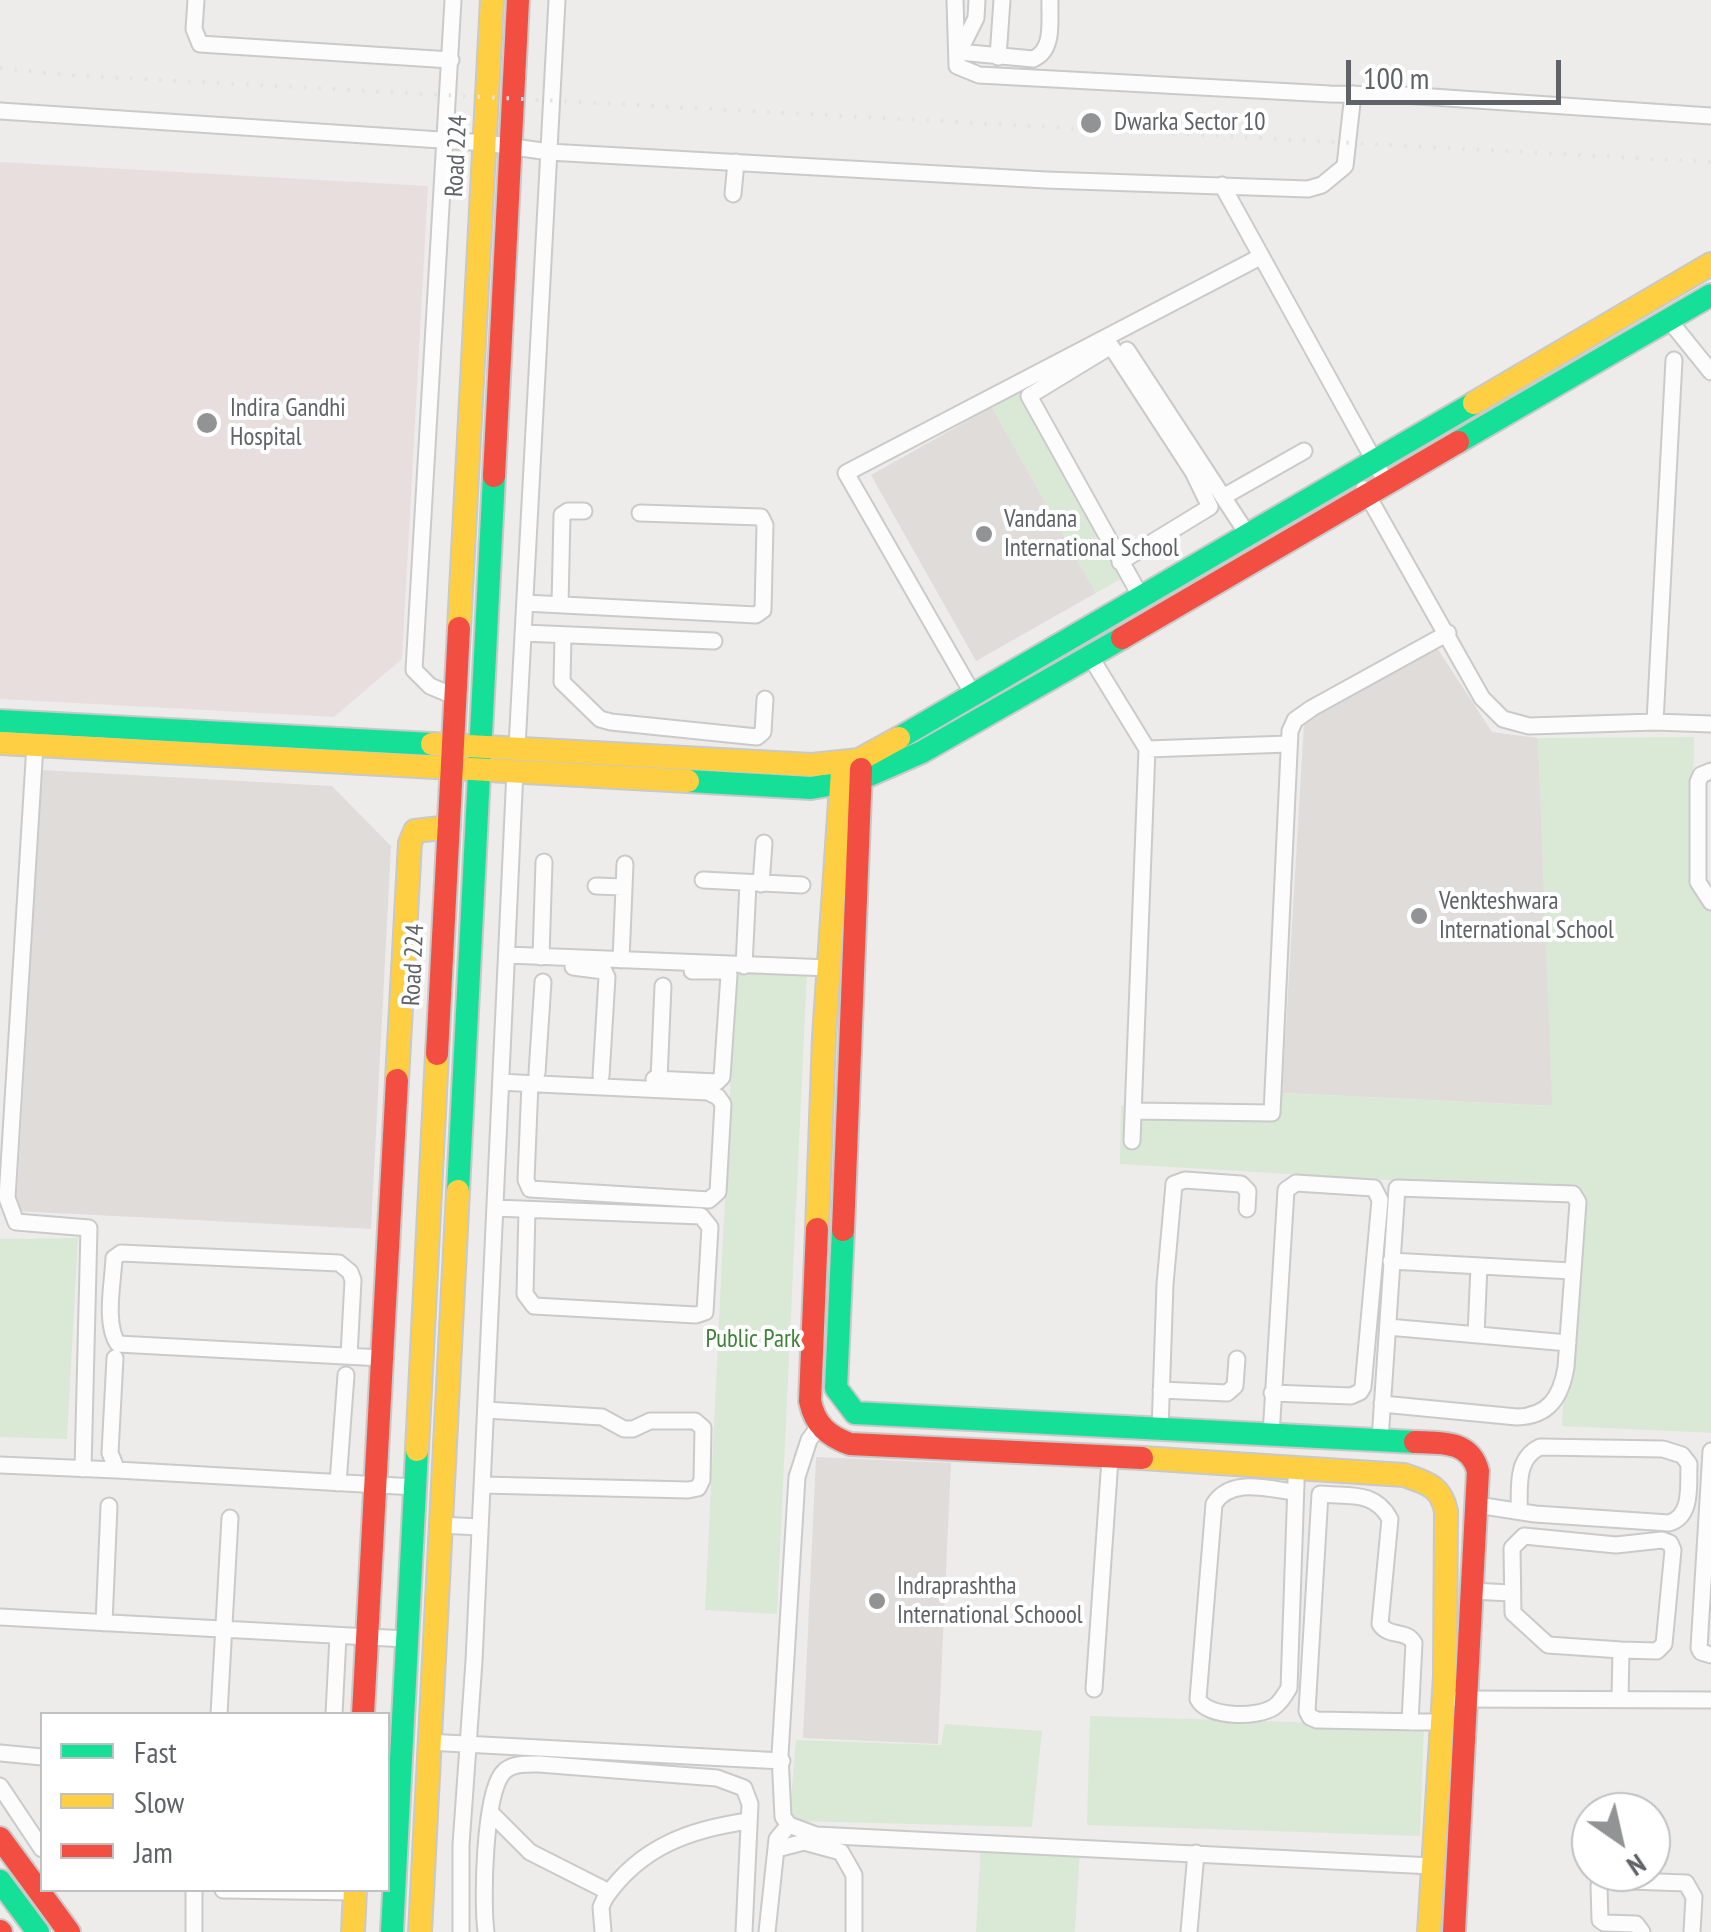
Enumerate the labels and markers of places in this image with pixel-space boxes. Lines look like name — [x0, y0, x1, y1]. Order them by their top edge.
place label: Dwarka Sector 10 — [1114, 108, 1266, 138]
marker: Dwarka Sector 10 — [1078, 110, 1104, 136]
place label: Indira Gandhi Hospital — [230, 394, 346, 453]
marker: Indira Gandhi Hospital — [194, 410, 220, 436]
place label: Vandana International School — [1004, 505, 1179, 564]
marker: Vandana International School — [973, 523, 995, 545]
place label: Venkteshwara International School — [1439, 887, 1614, 946]
marker: Venkteshwara International School — [1408, 905, 1430, 927]
place label: Indraprashtha International Schoool — [897, 1572, 1083, 1631]
marker: Indraprashtha International Schoool — [866, 1590, 888, 1612]

